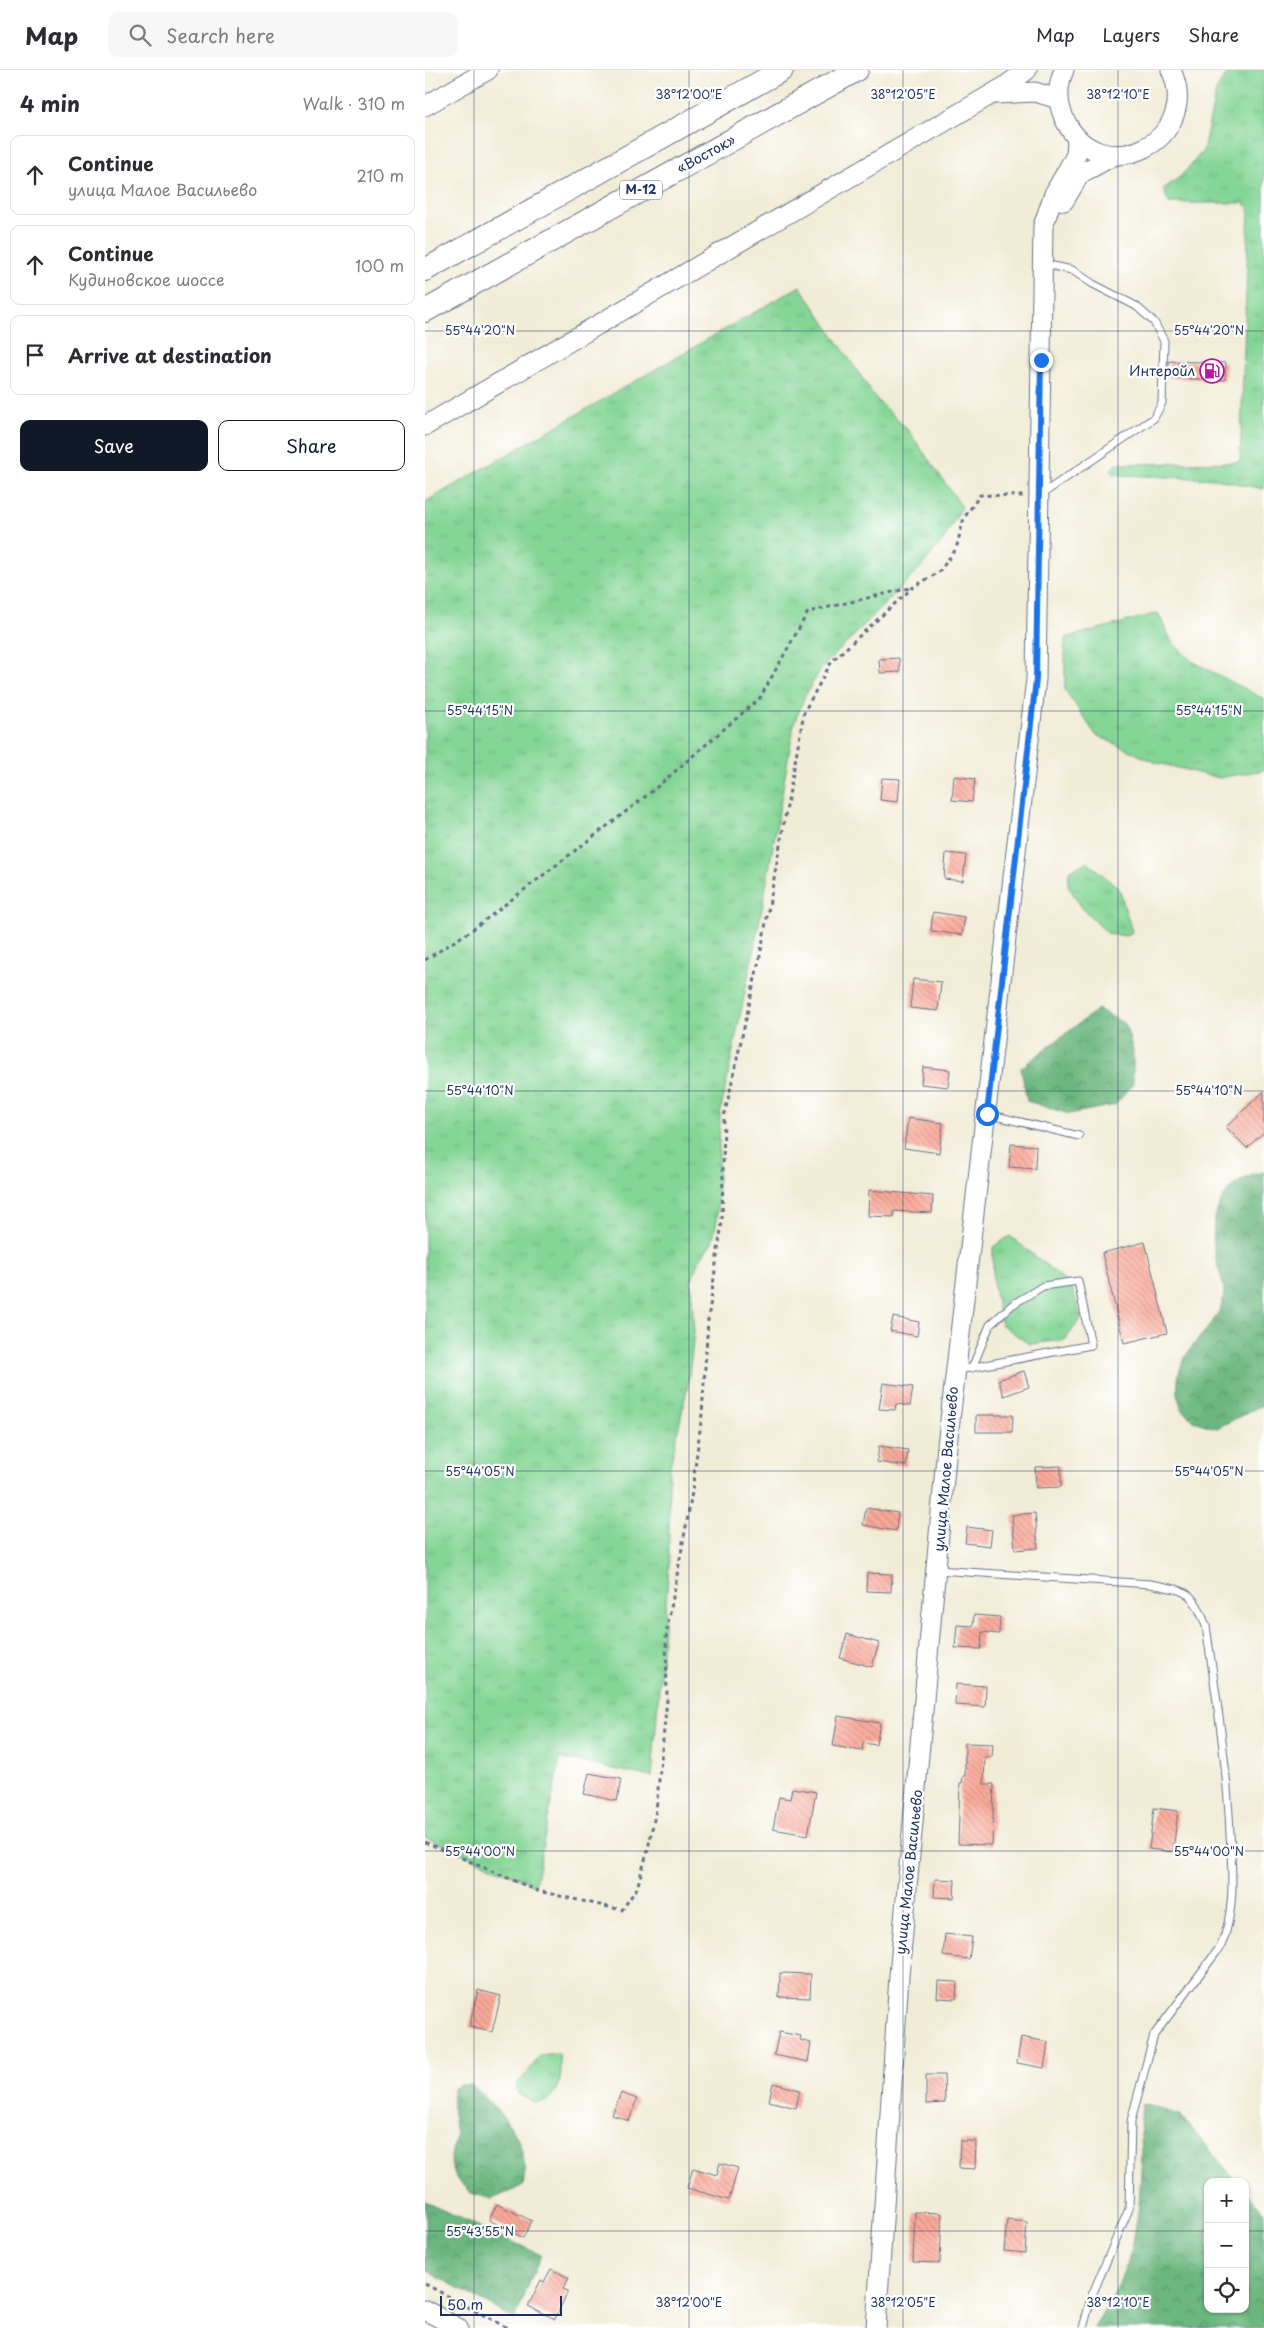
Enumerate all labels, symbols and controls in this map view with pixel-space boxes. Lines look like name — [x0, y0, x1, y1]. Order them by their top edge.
search box — [108, 12, 458, 57]
text: Map — [25, 17, 78, 53]
icon: search — [126, 21, 154, 49]
text: Search here — [166, 21, 275, 49]
text: Map — [1036, 21, 1075, 48]
text: Layers — [1103, 21, 1160, 48]
text: Share — [1188, 21, 1239, 48]
text: 38°12'00"E — [656, 85, 722, 103]
text: 38°12'05"E — [870, 85, 936, 103]
text: 38°12'10"E — [1086, 85, 1150, 103]
text: 4 min — [20, 87, 80, 119]
text: Walk · 310 m — [303, 91, 405, 115]
street label: «Восток» — [673, 129, 739, 178]
text: Continue — [68, 149, 154, 177]
icon: ahead — [21, 161, 49, 189]
text: 210 m — [356, 163, 404, 187]
text: улица Малое Васильево — [68, 177, 257, 201]
road number: М-12 — [620, 180, 662, 200]
text: Continue — [68, 239, 154, 267]
icon: ahead — [21, 251, 49, 279]
text: 100 m — [355, 253, 404, 277]
text: Кудиновское шоссе — [68, 267, 224, 291]
text: 55°44'20"N — [445, 321, 515, 339]
text: 55°44'20"N — [1174, 321, 1244, 339]
icon: arrive — [21, 341, 49, 369]
text: Arrive at destination — [68, 341, 272, 369]
route end — [1030, 349, 1053, 372]
fuel station icon: Интеройл — [1199, 358, 1225, 384]
place label: Интеройл — [1129, 360, 1195, 381]
button: Save — [20, 420, 208, 471]
button: Share — [218, 420, 405, 471]
text: 55°44'15"N — [447, 701, 513, 719]
text: 55°44'15"N — [1176, 701, 1242, 719]
text: 55°44'10"N — [446, 1081, 514, 1099]
text: 55°44'10"N — [1175, 1081, 1243, 1099]
route start — [976, 1103, 999, 1126]
street label: улица Малое Васильево — [928, 1385, 963, 1552]
text: 55°44'05"N — [445, 1462, 515, 1480]
text: 55°44'05"N — [1174, 1462, 1244, 1480]
street label: улица Малое Васильево — [889, 1788, 928, 1955]
text: 55°44'00"N — [445, 1842, 515, 1860]
text: 55°44'00"N — [1174, 1842, 1244, 1860]
map controls — [1204, 2178, 1249, 2313]
button: + — [1204, 2178, 1249, 2223]
text: 55°43'55"N — [446, 2222, 514, 2240]
button: − — [1204, 2223, 1249, 2268]
button: locate — [1204, 2268, 1249, 2313]
scale bar — [440, 2293, 563, 2316]
text: 38°12'00"E — [656, 2293, 722, 2311]
text: 38°12'05"E — [870, 2293, 936, 2311]
text: 38°12'10"E — [1086, 2293, 1150, 2311]
text: 50 m — [447, 2294, 483, 2315]

